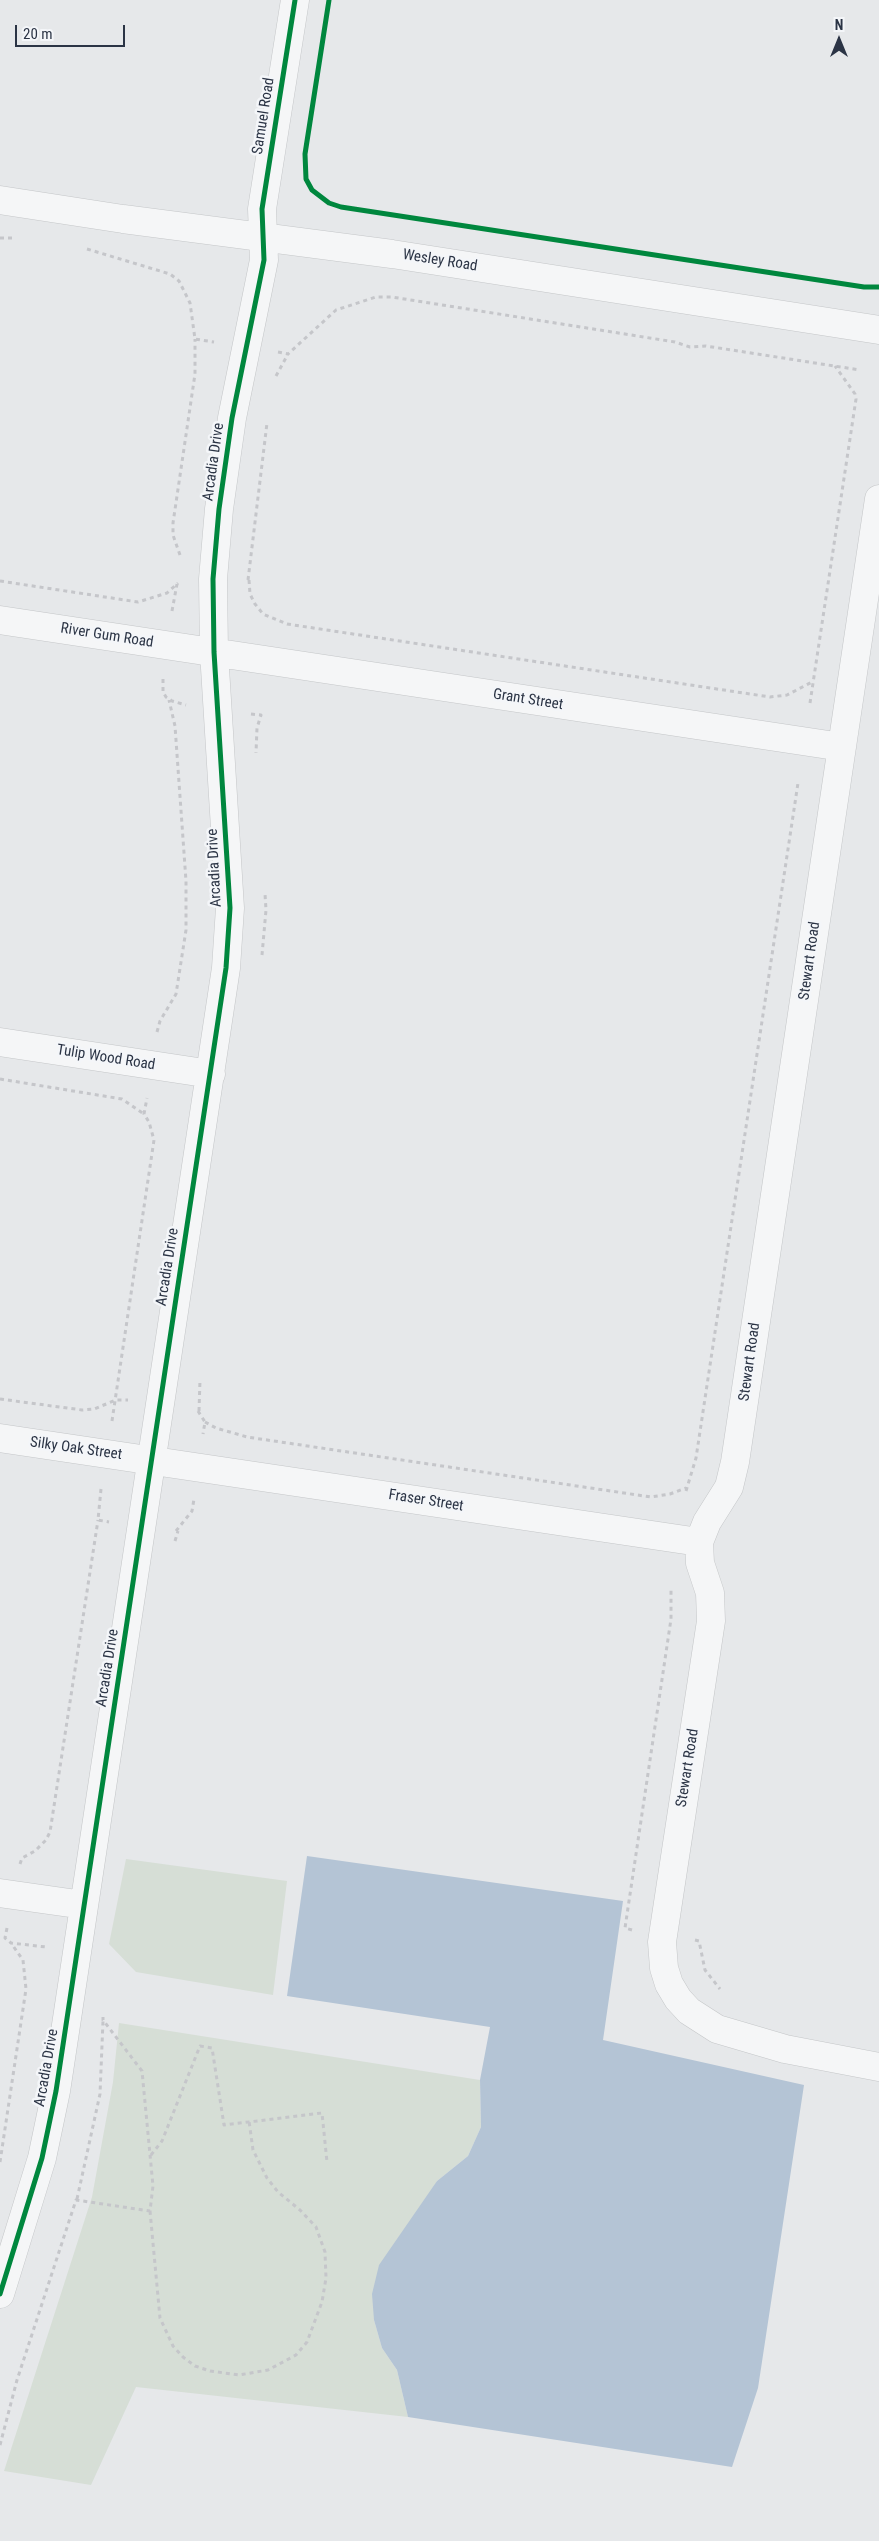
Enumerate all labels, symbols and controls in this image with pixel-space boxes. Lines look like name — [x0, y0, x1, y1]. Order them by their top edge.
scale bar — [18, 15, 128, 47]
north arrow — [814, 15, 864, 65]
text: N — [835, 17, 843, 33]
text: 20 m — [23, 25, 53, 43]
street label: Samuel Road — [249, 76, 279, 156]
street label: Wesley Road — [401, 246, 479, 276]
street label: Arcadia Drive — [200, 422, 228, 502]
street label: River Gum Road — [59, 620, 155, 652]
street label: Grant Street — [492, 686, 564, 714]
street label: Arcadia Drive — [204, 828, 226, 908]
street label: Stewart Road — [796, 921, 824, 1001]
street label: Tulip Wood Road — [56, 1041, 156, 1075]
street label: Arcadia Drive — [153, 1227, 183, 1307]
street label: Stewart Road — [736, 1322, 764, 1402]
street label: Silky Oak Street — [29, 1434, 123, 1464]
street label: Fraser Street — [387, 1486, 465, 1516]
street label: Arcadia Drive — [93, 1628, 123, 1708]
street label: Stewart Road — [673, 1728, 703, 1808]
street label: Arcadia Drive — [31, 2028, 63, 2108]

